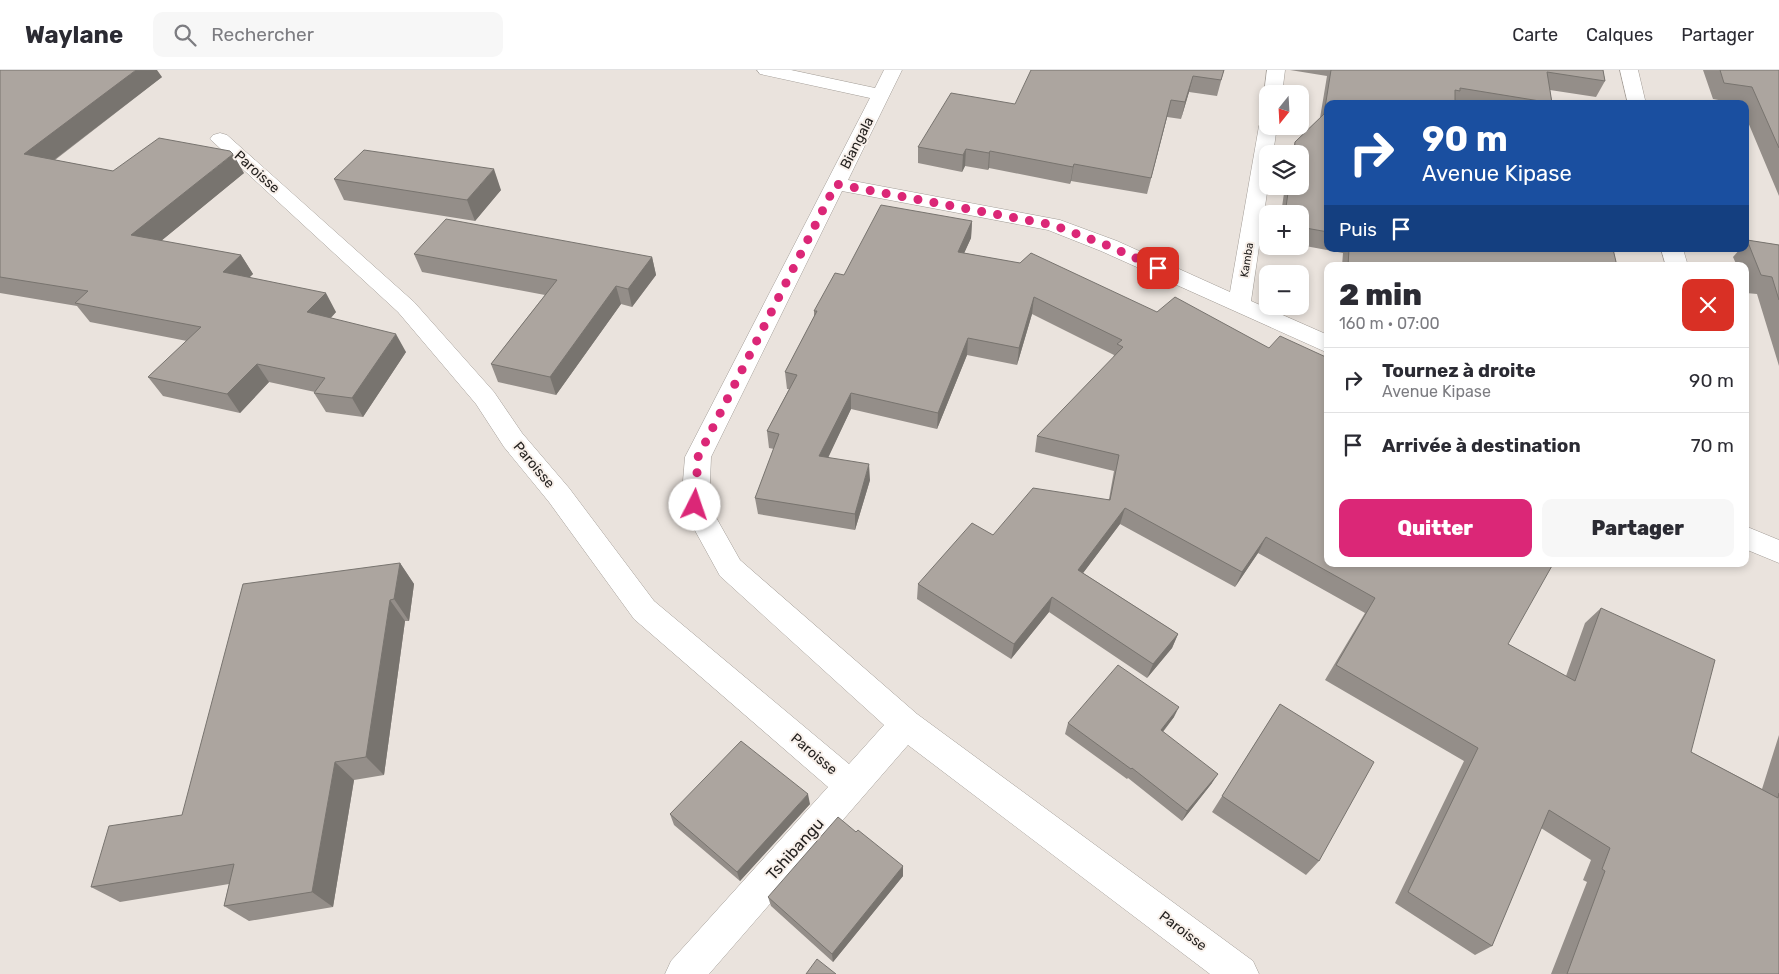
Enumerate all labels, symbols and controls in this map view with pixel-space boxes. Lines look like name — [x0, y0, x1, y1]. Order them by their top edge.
search box — [153, 12, 503, 57]
text: Waylane — [25, 21, 123, 49]
icon: search — [171, 21, 199, 49]
text: Rechercher — [211, 23, 314, 46]
text: Carte — [1512, 24, 1558, 46]
text: Calques — [1586, 24, 1653, 46]
text: Partager — [1681, 24, 1754, 46]
north arrow — [1259, 85, 1309, 135]
map controls — [1259, 85, 1309, 315]
street label: Biangala — [837, 114, 877, 172]
text: 90 m — [1422, 118, 1508, 160]
icon: right — [1339, 120, 1404, 185]
button: layers — [1259, 145, 1309, 195]
street label: Paroisse — [231, 147, 283, 197]
text: Avenue Kipase — [1422, 160, 1572, 187]
button: + — [1259, 205, 1309, 255]
icon: arrive — [1387, 215, 1415, 243]
text: Puis — [1339, 218, 1377, 241]
street label: Kamba — [1238, 242, 1256, 278]
pin — [1137, 247, 1179, 289]
icon: arrive — [1144, 254, 1172, 282]
button: − — [1259, 265, 1309, 315]
text: 2 min — [1339, 277, 1422, 313]
button: close — [1682, 279, 1734, 331]
text: 160 m · 07:00 — [1339, 314, 1440, 333]
text: Tournez à droite — [1382, 359, 1536, 382]
icon: right — [1339, 366, 1367, 394]
text: 90 m — [1689, 369, 1734, 392]
text: Avenue Kipase — [1382, 382, 1491, 401]
icon: arrive — [1339, 431, 1367, 459]
text: Arrivée à destination — [1382, 434, 1581, 457]
text: 70 m — [1691, 434, 1734, 457]
street label: Paroisse — [510, 438, 558, 492]
position arrow — [668, 478, 720, 530]
button: Quitter — [1339, 499, 1532, 557]
button: Partager — [1542, 499, 1734, 557]
street label: Paroisse — [787, 730, 841, 778]
street label: Tshibangu — [762, 814, 828, 884]
street label: Paroisse — [1156, 908, 1210, 955]

